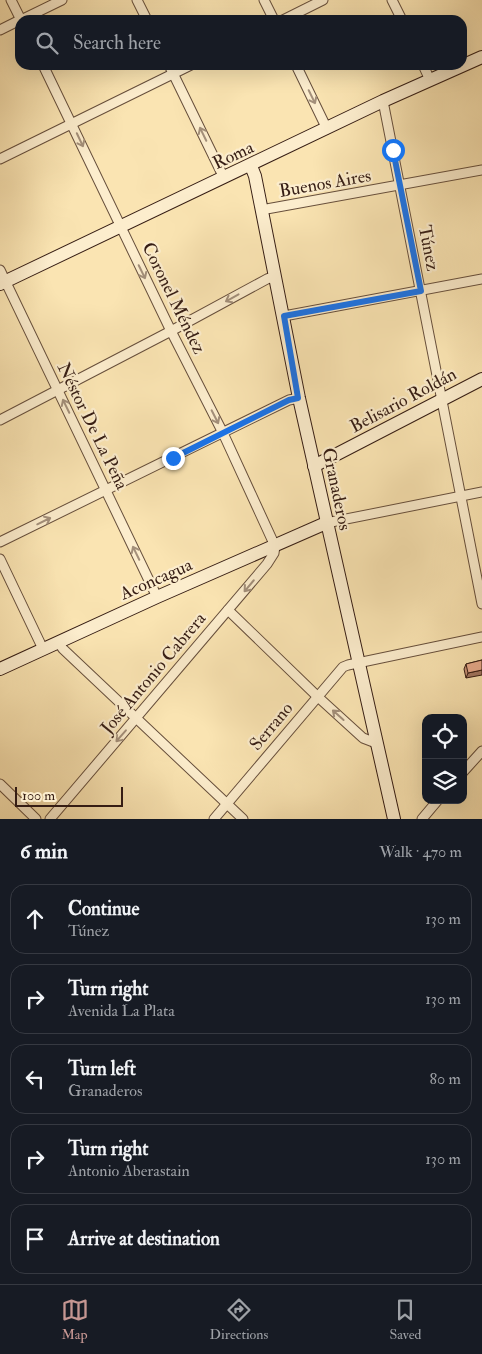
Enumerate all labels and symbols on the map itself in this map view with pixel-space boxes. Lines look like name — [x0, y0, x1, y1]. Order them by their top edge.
one-way arrow — [307, 89, 317, 104]
one-way arrow — [198, 127, 208, 142]
one-way arrow — [76, 132, 85, 147]
street label: Roma — [209, 136, 258, 175]
route start — [382, 139, 405, 162]
street label: Buenos Aires — [277, 164, 373, 203]
street label: Túnez — [413, 223, 444, 273]
street label: Coronel Méndez — [137, 239, 211, 358]
one-way arrow — [138, 264, 148, 279]
one-way arrow — [224, 293, 239, 303]
street label: Néstor De La Peña — [52, 359, 134, 494]
street label: Belisario Roldán — [346, 363, 461, 438]
one-way arrow — [60, 399, 70, 414]
one-way arrow — [210, 409, 220, 424]
street label: Granaderos — [317, 446, 356, 532]
route end — [162, 447, 185, 470]
one-way arrow — [36, 515, 51, 525]
one-way arrow — [131, 546, 141, 561]
street label: Aconcagua — [115, 553, 197, 606]
one-way arrow — [243, 579, 254, 592]
street label: José Antonio Cabrera — [95, 607, 211, 740]
street label: Serrano — [244, 697, 298, 755]
one-way arrow — [331, 709, 344, 720]
one-way arrow — [115, 729, 126, 742]
scale bar — [15, 784, 122, 807]

